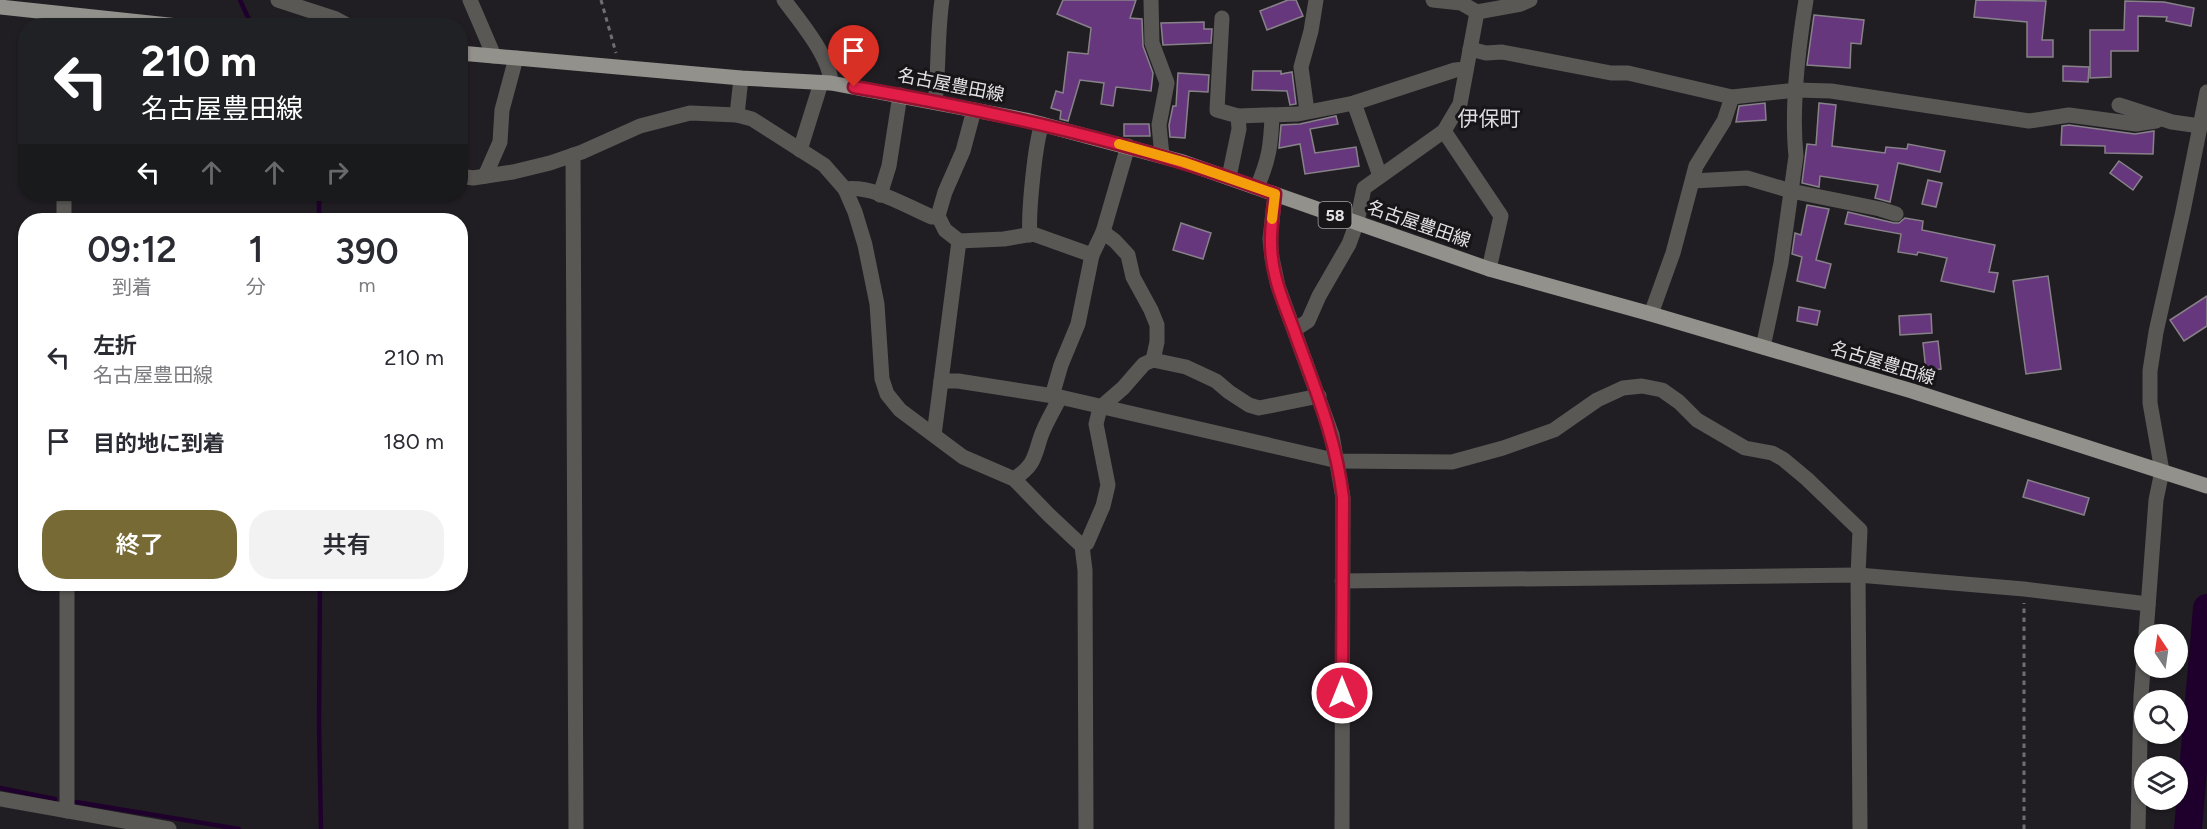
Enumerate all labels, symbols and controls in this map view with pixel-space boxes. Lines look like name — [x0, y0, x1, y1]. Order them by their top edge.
pin — [828, 25, 879, 87]
icon: arrive — [837, 34, 870, 67]
text: 210 m — [141, 36, 257, 87]
icon: left — [42, 42, 120, 120]
street label: 名古屋豊田線 — [896, 64, 1006, 106]
text: 名古屋豊田線 — [141, 92, 303, 125]
district label: 伊保町 — [1458, 106, 1521, 131]
icon: left — [132, 156, 165, 189]
icon: ahead — [195, 156, 228, 189]
icon: ahead — [258, 156, 291, 189]
icon: right — [321, 156, 354, 189]
street label: 名古屋豊田線 — [1364, 196, 1474, 252]
road number: 58 — [1318, 202, 1352, 228]
text: 09:12 — [87, 228, 177, 271]
text: 1 — [248, 228, 264, 271]
text: 390 — [335, 230, 399, 273]
text: m — [358, 273, 375, 297]
text: 到着 — [112, 275, 152, 299]
text: 分 — [246, 275, 266, 299]
text: 左折 — [93, 332, 137, 359]
street label: 名古屋豊田線 — [1828, 337, 1938, 389]
icon: left — [42, 341, 75, 374]
text: 210 m — [384, 344, 444, 371]
text: 名古屋豊田線 — [93, 363, 213, 387]
icon: arrive — [42, 425, 75, 458]
text: 180 m — [383, 428, 444, 455]
text: 目的地に到着 — [93, 430, 225, 457]
button: 終了 — [42, 510, 237, 579]
button: 共有 — [249, 510, 444, 579]
north arrow — [2134, 624, 2188, 678]
map controls — [2134, 624, 2188, 810]
position arrow — [1310, 661, 1374, 725]
button: search — [2134, 690, 2188, 744]
button: layers — [2134, 756, 2188, 810]

